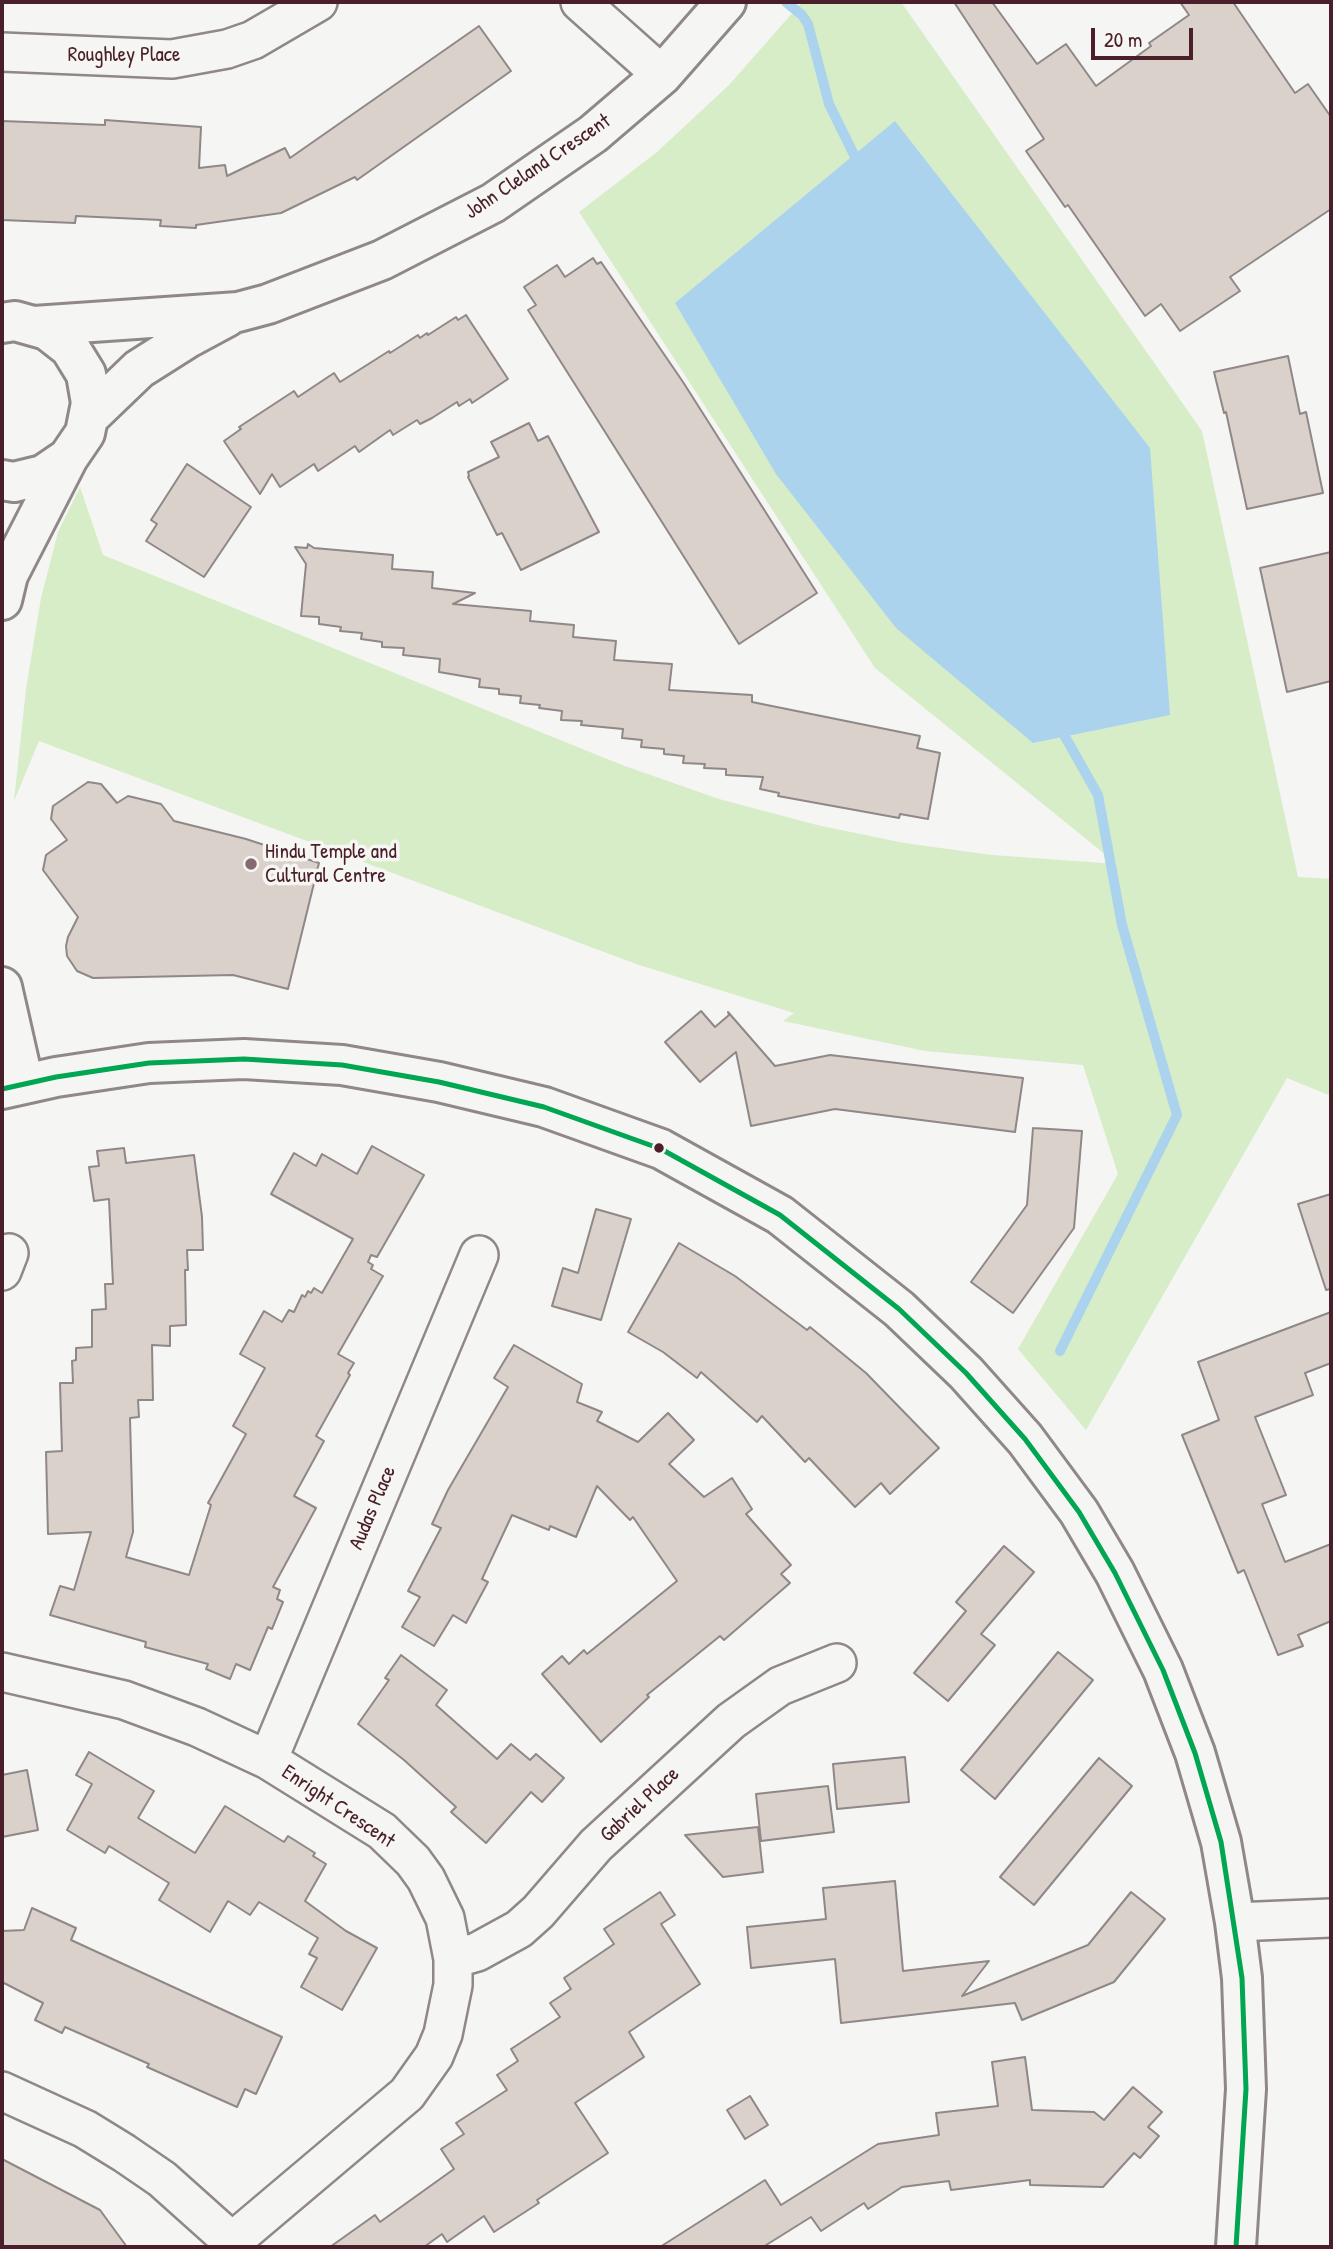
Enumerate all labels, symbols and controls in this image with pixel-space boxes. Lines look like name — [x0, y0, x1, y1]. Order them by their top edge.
scale bar — [1095, 14, 1196, 58]
text: 20 m — [1104, 25, 1142, 54]
street label: Roughley Place — [68, 42, 180, 68]
street label: John Cleland Crescent — [460, 109, 616, 225]
place label: Hindu Temple and Cultural Centre — [265, 839, 397, 889]
marker: Hindu Temple and Cultural Centre — [243, 856, 259, 872]
unlabelled marker — [652, 1141, 666, 1155]
street label: Audas Place — [344, 1462, 402, 1554]
street label: Enright Crescent — [277, 1760, 399, 1854]
street label: Gabriel Place — [595, 1762, 685, 1848]

